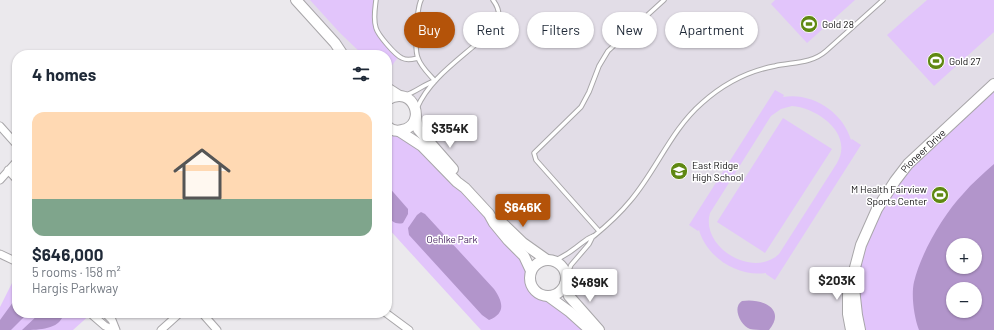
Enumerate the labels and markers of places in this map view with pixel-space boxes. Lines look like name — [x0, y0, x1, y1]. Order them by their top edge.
sports icon: Gold 28 — [799, 14, 819, 34]
place label: Gold 28 — [822, 18, 854, 30]
sports icon: Gold 27 — [926, 51, 946, 71]
place label: Gold 27 — [949, 55, 981, 67]
pin: $354K — [422, 115, 478, 149]
place label: East Ridge High School — [692, 159, 743, 183]
school or university icon: East Ridge High School — [669, 161, 689, 181]
place label: M Health Fairview Sports Center — [851, 183, 927, 207]
sports icon: M Health Fairview Sports Center — [930, 185, 950, 205]
pin: $646K — [495, 194, 551, 228]
pin: $203K — [809, 267, 865, 301]
pin: $489K — [562, 269, 618, 303]

